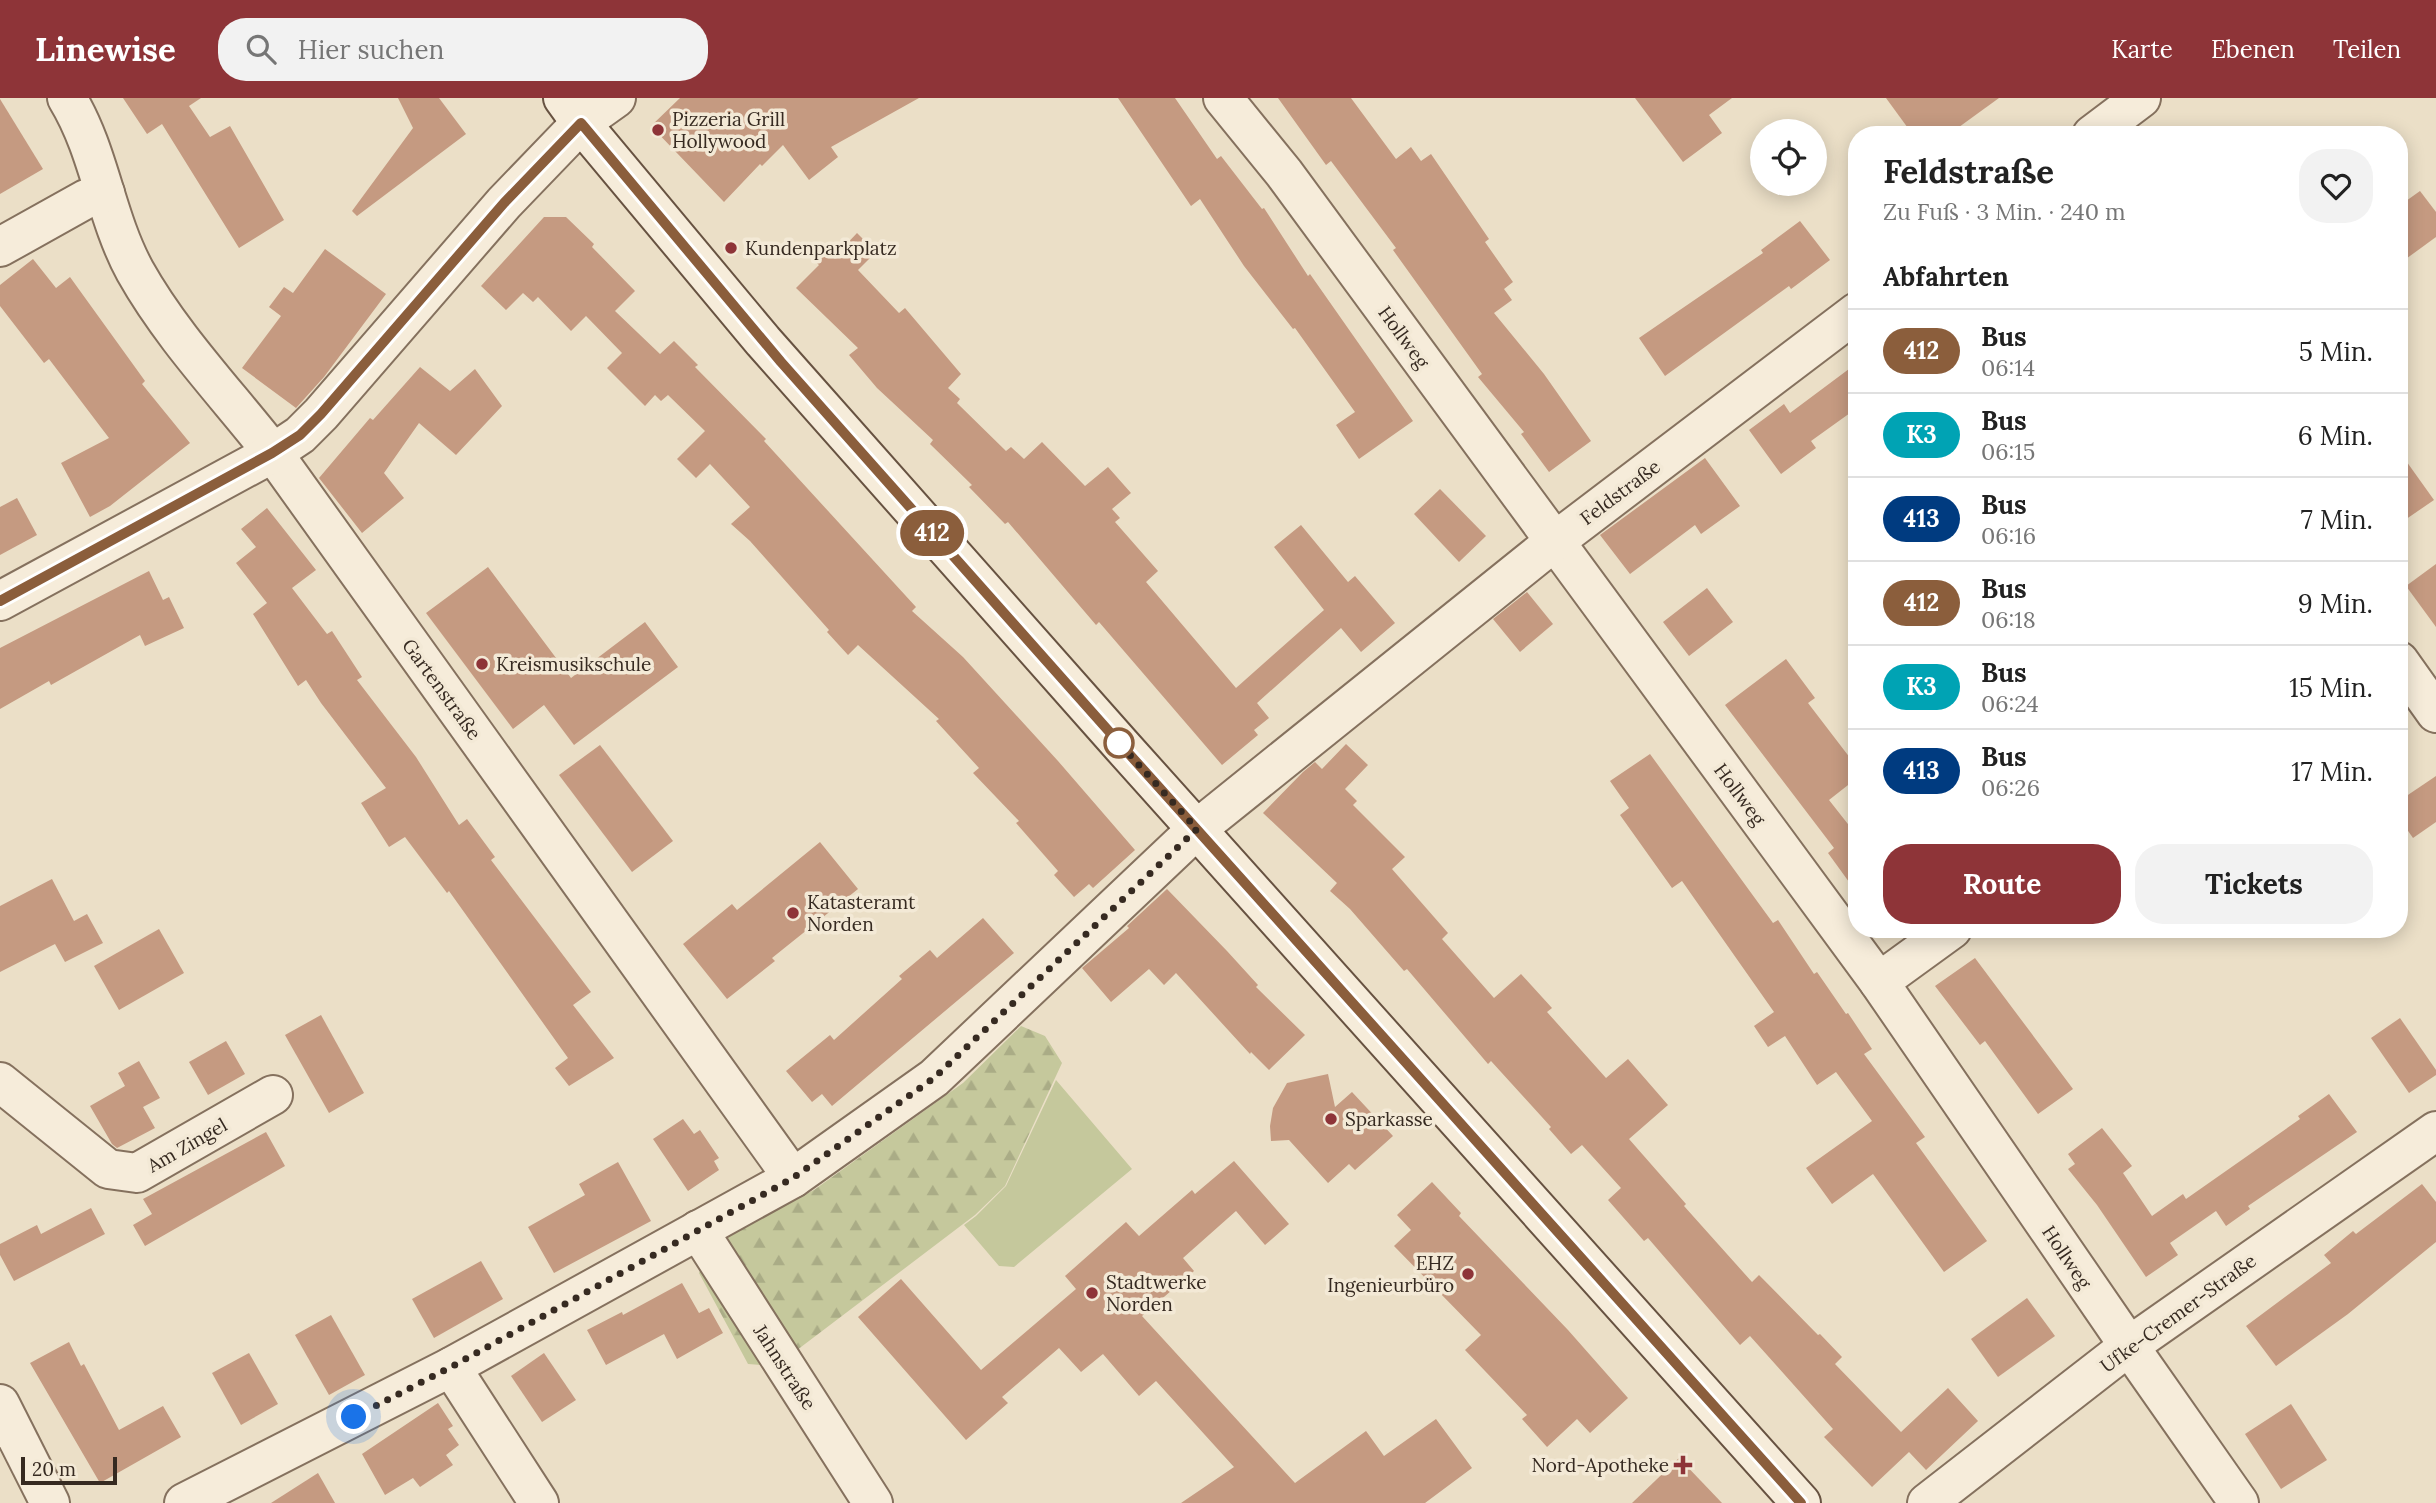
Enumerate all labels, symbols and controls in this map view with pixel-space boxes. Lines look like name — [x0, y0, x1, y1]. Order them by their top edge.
search box — [218, 18, 708, 81]
text: Linewise — [35, 28, 176, 70]
icon: search — [242, 30, 280, 68]
text: Hier suchen — [298, 33, 444, 66]
text: Karte — [2111, 34, 2173, 65]
text: Ebenen — [2211, 34, 2295, 65]
text: Teilen — [2333, 34, 2401, 65]
place label: Pizzeria Grill Hollywood — [672, 107, 785, 153]
map controls — [1750, 119, 1827, 196]
button: locate — [1750, 119, 1827, 196]
marker: Pizzeria Grill Hollywood — [650, 122, 666, 138]
button: heart — [2299, 149, 2373, 223]
text: Feldstraße — [1883, 150, 2054, 192]
text: Zu Fuß · 3 Min. · 240 m — [1883, 197, 2126, 226]
place label: Kundenparkplatz — [745, 236, 897, 260]
marker: Kundenparkplatz — [723, 240, 739, 256]
text: Abfahrten — [1883, 260, 2009, 293]
street label: Hollweg — [1373, 301, 1435, 373]
text: Bus — [1981, 320, 2027, 353]
text: 412 — [1904, 335, 1939, 366]
text: 5 Min. — [2299, 335, 2373, 368]
text: 06:14 — [1981, 353, 2035, 382]
text: Bus — [1981, 404, 2027, 437]
text: K3 — [1906, 419, 1937, 450]
text: 6 Min. — [2298, 419, 2373, 452]
text: 06:15 — [1981, 437, 2035, 466]
street label: Feldstraße — [1575, 454, 1665, 530]
text: Bus — [1981, 488, 2027, 521]
text: 413 — [1903, 503, 1940, 534]
text: 7 Min. — [2301, 503, 2373, 536]
line badge: 412 — [892, 510, 972, 556]
text: 412 — [914, 517, 950, 548]
text: 06:16 — [1981, 521, 2036, 550]
text: Bus — [1981, 572, 2027, 605]
text: 412 — [1904, 587, 1939, 618]
text: 9 Min. — [2298, 587, 2373, 620]
text: 06:18 — [1981, 605, 2036, 634]
street label: Gartenstraße — [397, 634, 487, 744]
place label: Kreismusikschule — [496, 652, 651, 676]
marker: Kreismusikschule — [474, 656, 490, 672]
text: Bus — [1981, 656, 2027, 689]
text: K3 — [1906, 671, 1937, 702]
text: 15 Min. — [2289, 671, 2373, 704]
text: 06:24 — [1981, 689, 2039, 718]
unlabelled marker — [1104, 728, 1134, 758]
text: Bus — [1981, 740, 2027, 773]
text: 413 — [1903, 755, 1940, 786]
text: 17 Min. — [2291, 755, 2373, 788]
street label: Hollweg — [1709, 758, 1771, 830]
text: 06:26 — [1981, 773, 2040, 802]
button: Route — [1883, 844, 2121, 924]
button: Tickets — [2135, 844, 2373, 924]
place label: Katasteramt Norden — [807, 890, 916, 936]
marker: Katasteramt Norden — [785, 905, 801, 921]
place label: Sparkasse — [1345, 1107, 1433, 1131]
marker: Sparkasse — [1323, 1111, 1339, 1127]
street label: Am Zingel — [142, 1113, 231, 1178]
street label: Hollweg — [2037, 1221, 2097, 1294]
street label: Ufke-Cremer-Straße — [2095, 1248, 2261, 1378]
place label: EHZ Ingenieurbüro — [1327, 1251, 1454, 1297]
marker: EHZ Ingenieurbüro — [1460, 1266, 1476, 1282]
place label: Stadtwerke Norden — [1106, 1270, 1207, 1316]
marker: Stadtwerke Norden — [1084, 1285, 1100, 1301]
street label: Jahnstraße — [748, 1319, 821, 1414]
your location — [336, 1399, 371, 1434]
place label: Nord-Apotheke — [1531, 1453, 1669, 1477]
scale bar — [21, 1454, 117, 1486]
text: 20 m — [32, 1457, 76, 1481]
marker: Nord-Apotheke — [1675, 1457, 1691, 1473]

